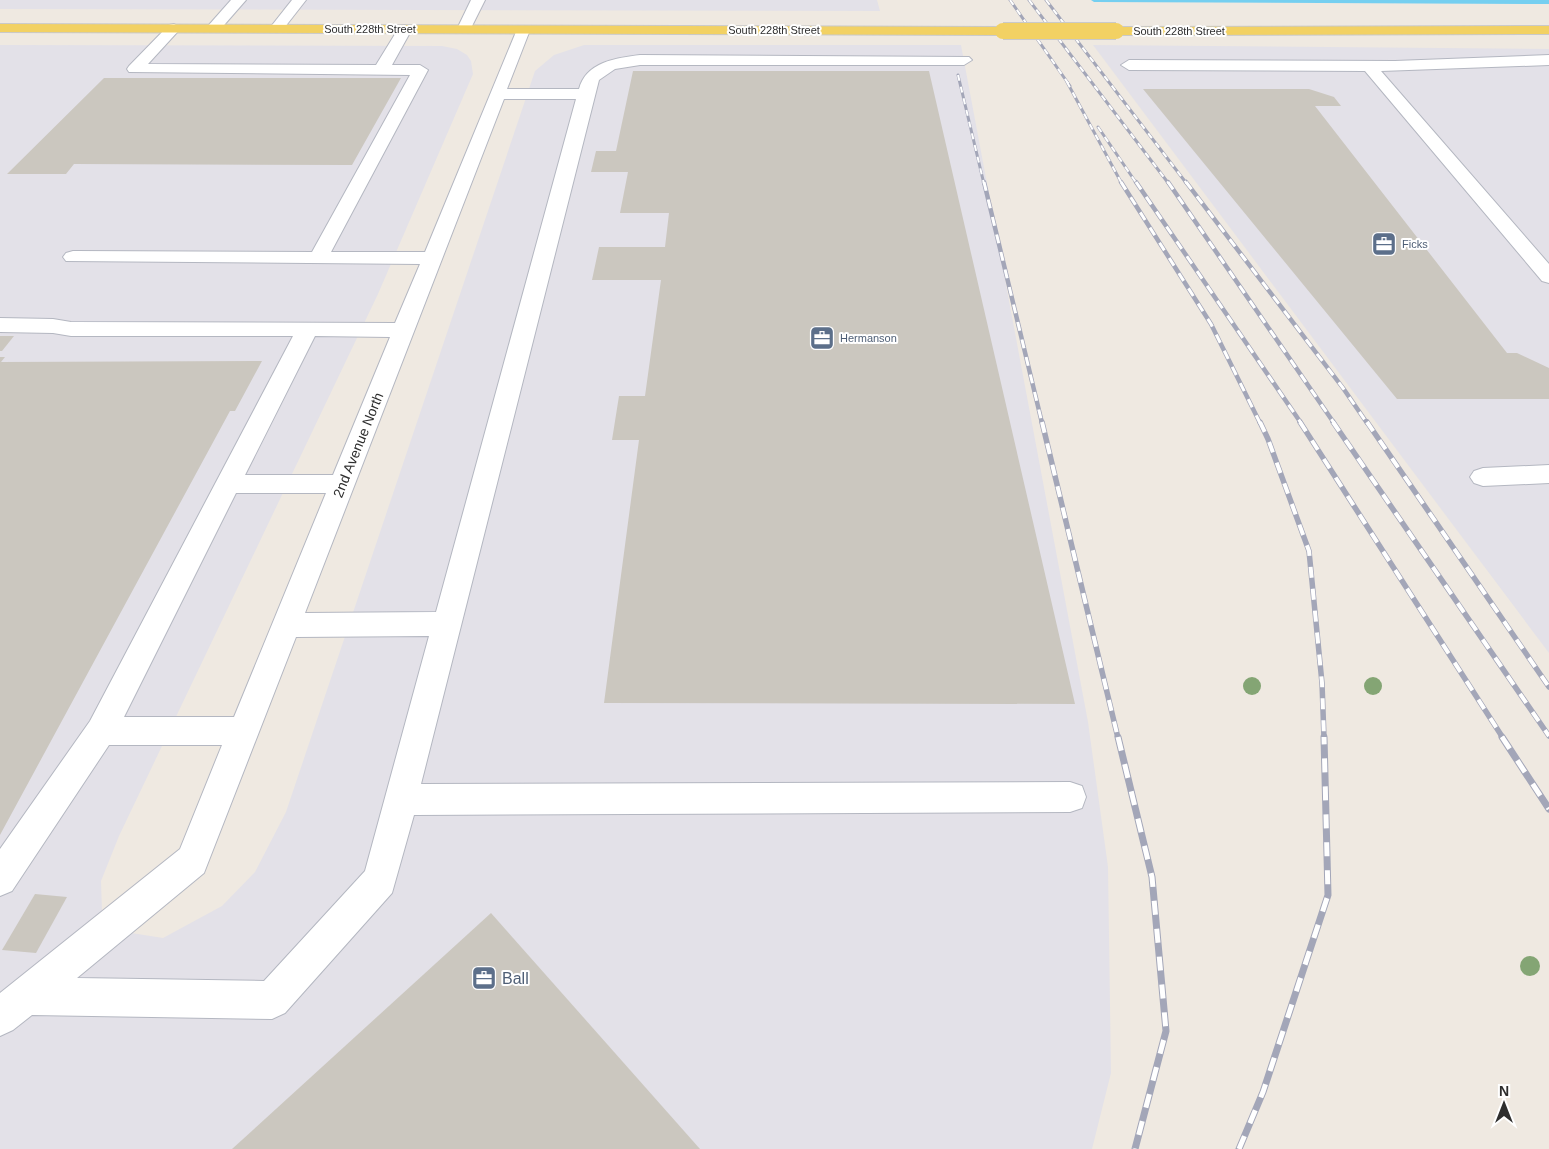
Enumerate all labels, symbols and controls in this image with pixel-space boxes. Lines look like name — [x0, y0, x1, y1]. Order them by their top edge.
street label: South 228th Street — [324, 23, 416, 35]
street label: South 228th Street — [728, 24, 820, 36]
street label: South 228th Street — [1133, 25, 1225, 37]
office icon: Ficks — [1371, 231, 1397, 257]
place label: Ficks — [1402, 238, 1428, 250]
office icon: Hermanson — [809, 325, 835, 351]
place label: Hermanson — [840, 332, 897, 344]
street label: 2nd Avenue North — [330, 390, 386, 500]
office icon: Ball — [471, 965, 497, 991]
place label: Ball — [502, 970, 529, 987]
north arrow — [1479, 1079, 1529, 1129]
text: N — [1499, 1083, 1509, 1099]

